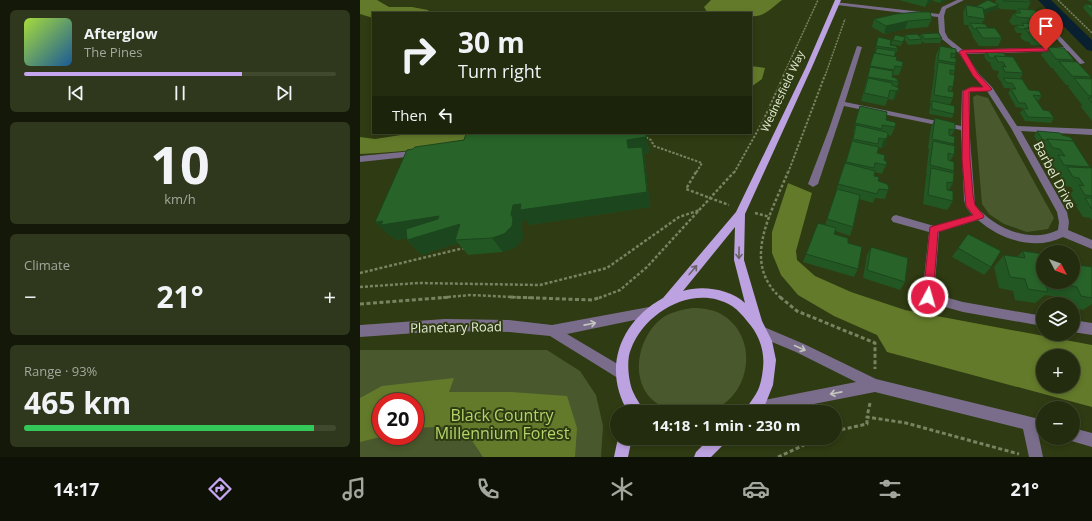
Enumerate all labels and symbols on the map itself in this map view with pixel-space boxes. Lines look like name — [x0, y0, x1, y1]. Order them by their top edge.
pin — [1029, 9, 1063, 50]
street label: Wednesfield Way — [757, 47, 808, 134]
street label: Barbel Drive — [1030, 138, 1080, 212]
north arrow — [1036, 245, 1080, 289]
one-way arrow — [735, 246, 743, 259]
one-way arrow — [688, 265, 697, 276]
position arrow — [907, 276, 949, 318]
street label: Planetary Road — [410, 317, 502, 337]
one-way arrow — [584, 319, 597, 327]
one-way arrow — [793, 345, 805, 352]
one-way arrow — [830, 389, 843, 397]
speed limit sign: 20 — [372, 393, 424, 445]
park label: Black Country Millennium Forest — [435, 404, 570, 444]

